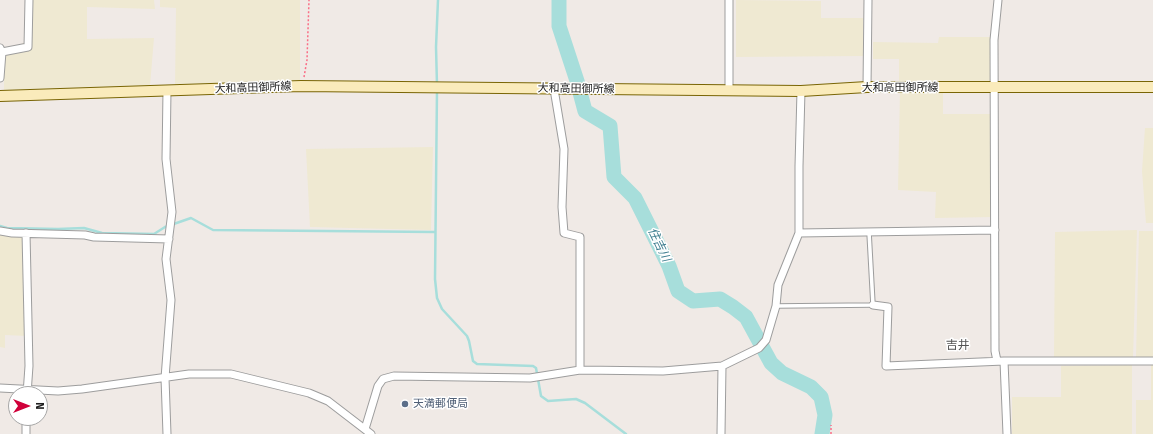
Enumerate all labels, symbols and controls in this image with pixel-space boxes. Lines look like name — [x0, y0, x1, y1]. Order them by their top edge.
street label: 大和高田御所線 — [214, 80, 292, 96]
street label: 大和高田御所線 — [862, 81, 938, 95]
street label: 大和高田御所線 — [537, 82, 615, 96]
water label: 住吉川 — [645, 226, 673, 264]
district label: 吉井 — [946, 339, 970, 353]
north arrow — [8, 386, 48, 426]
place label: 天満郵便局 — [413, 397, 468, 411]
marker: 天満郵便局 — [400, 399, 410, 409]
text: N — [33, 402, 46, 410]

